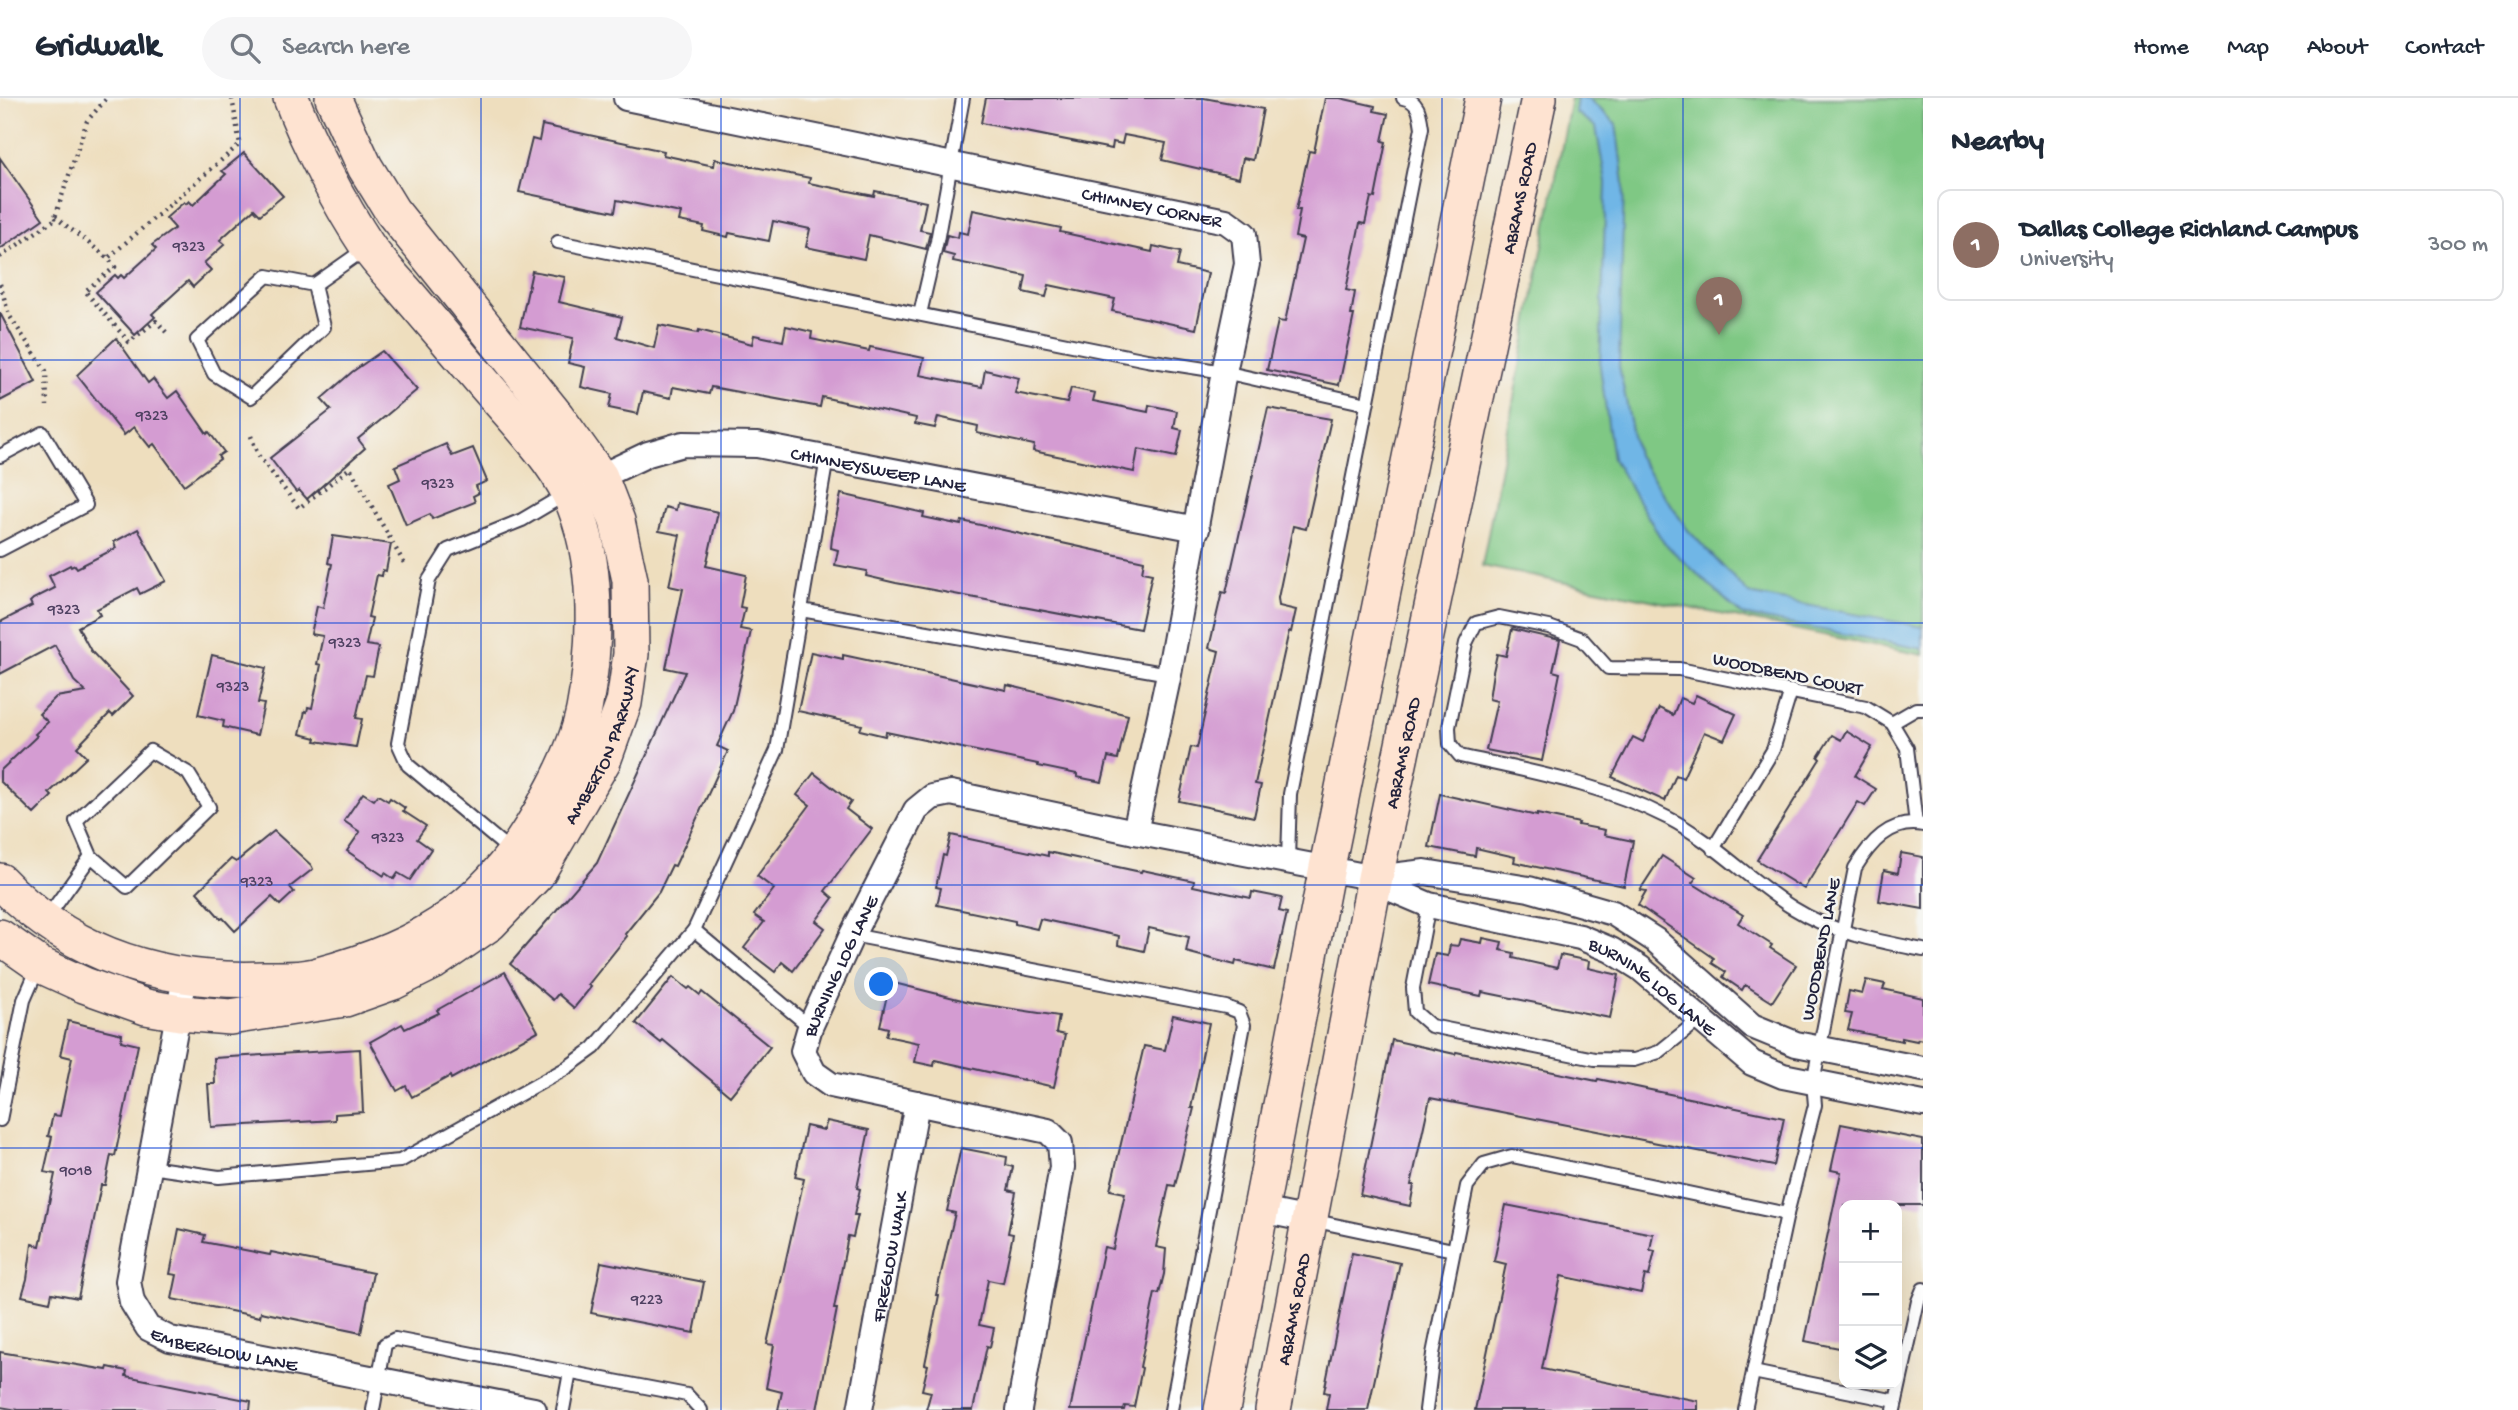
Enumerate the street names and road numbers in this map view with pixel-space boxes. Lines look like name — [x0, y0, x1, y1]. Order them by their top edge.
street label: ABRAMS ROAD — [1499, 140, 1545, 256]
street label: CHIMNEY CORNER — [1079, 184, 1224, 235]
street label: CHIMNEYSWEEP LANE — [788, 444, 969, 500]
street label: WOODBEND COURT — [1710, 648, 1865, 703]
street label: AMBERTON PARKWAY — [561, 664, 644, 829]
street label: ABRAMS ROAD — [1382, 695, 1428, 811]
street label: WOODBEND LANE — [1797, 875, 1848, 1023]
street label: BURNING LOG LANE — [800, 891, 886, 1041]
street label: BURNING LOG LANE — [1584, 934, 1720, 1043]
street label: FIREGLOW WALK — [868, 1188, 916, 1325]
street label: ABRAMS ROAD — [1274, 1251, 1318, 1367]
street label: EMBERGLOW LANE — [146, 1323, 300, 1379]

